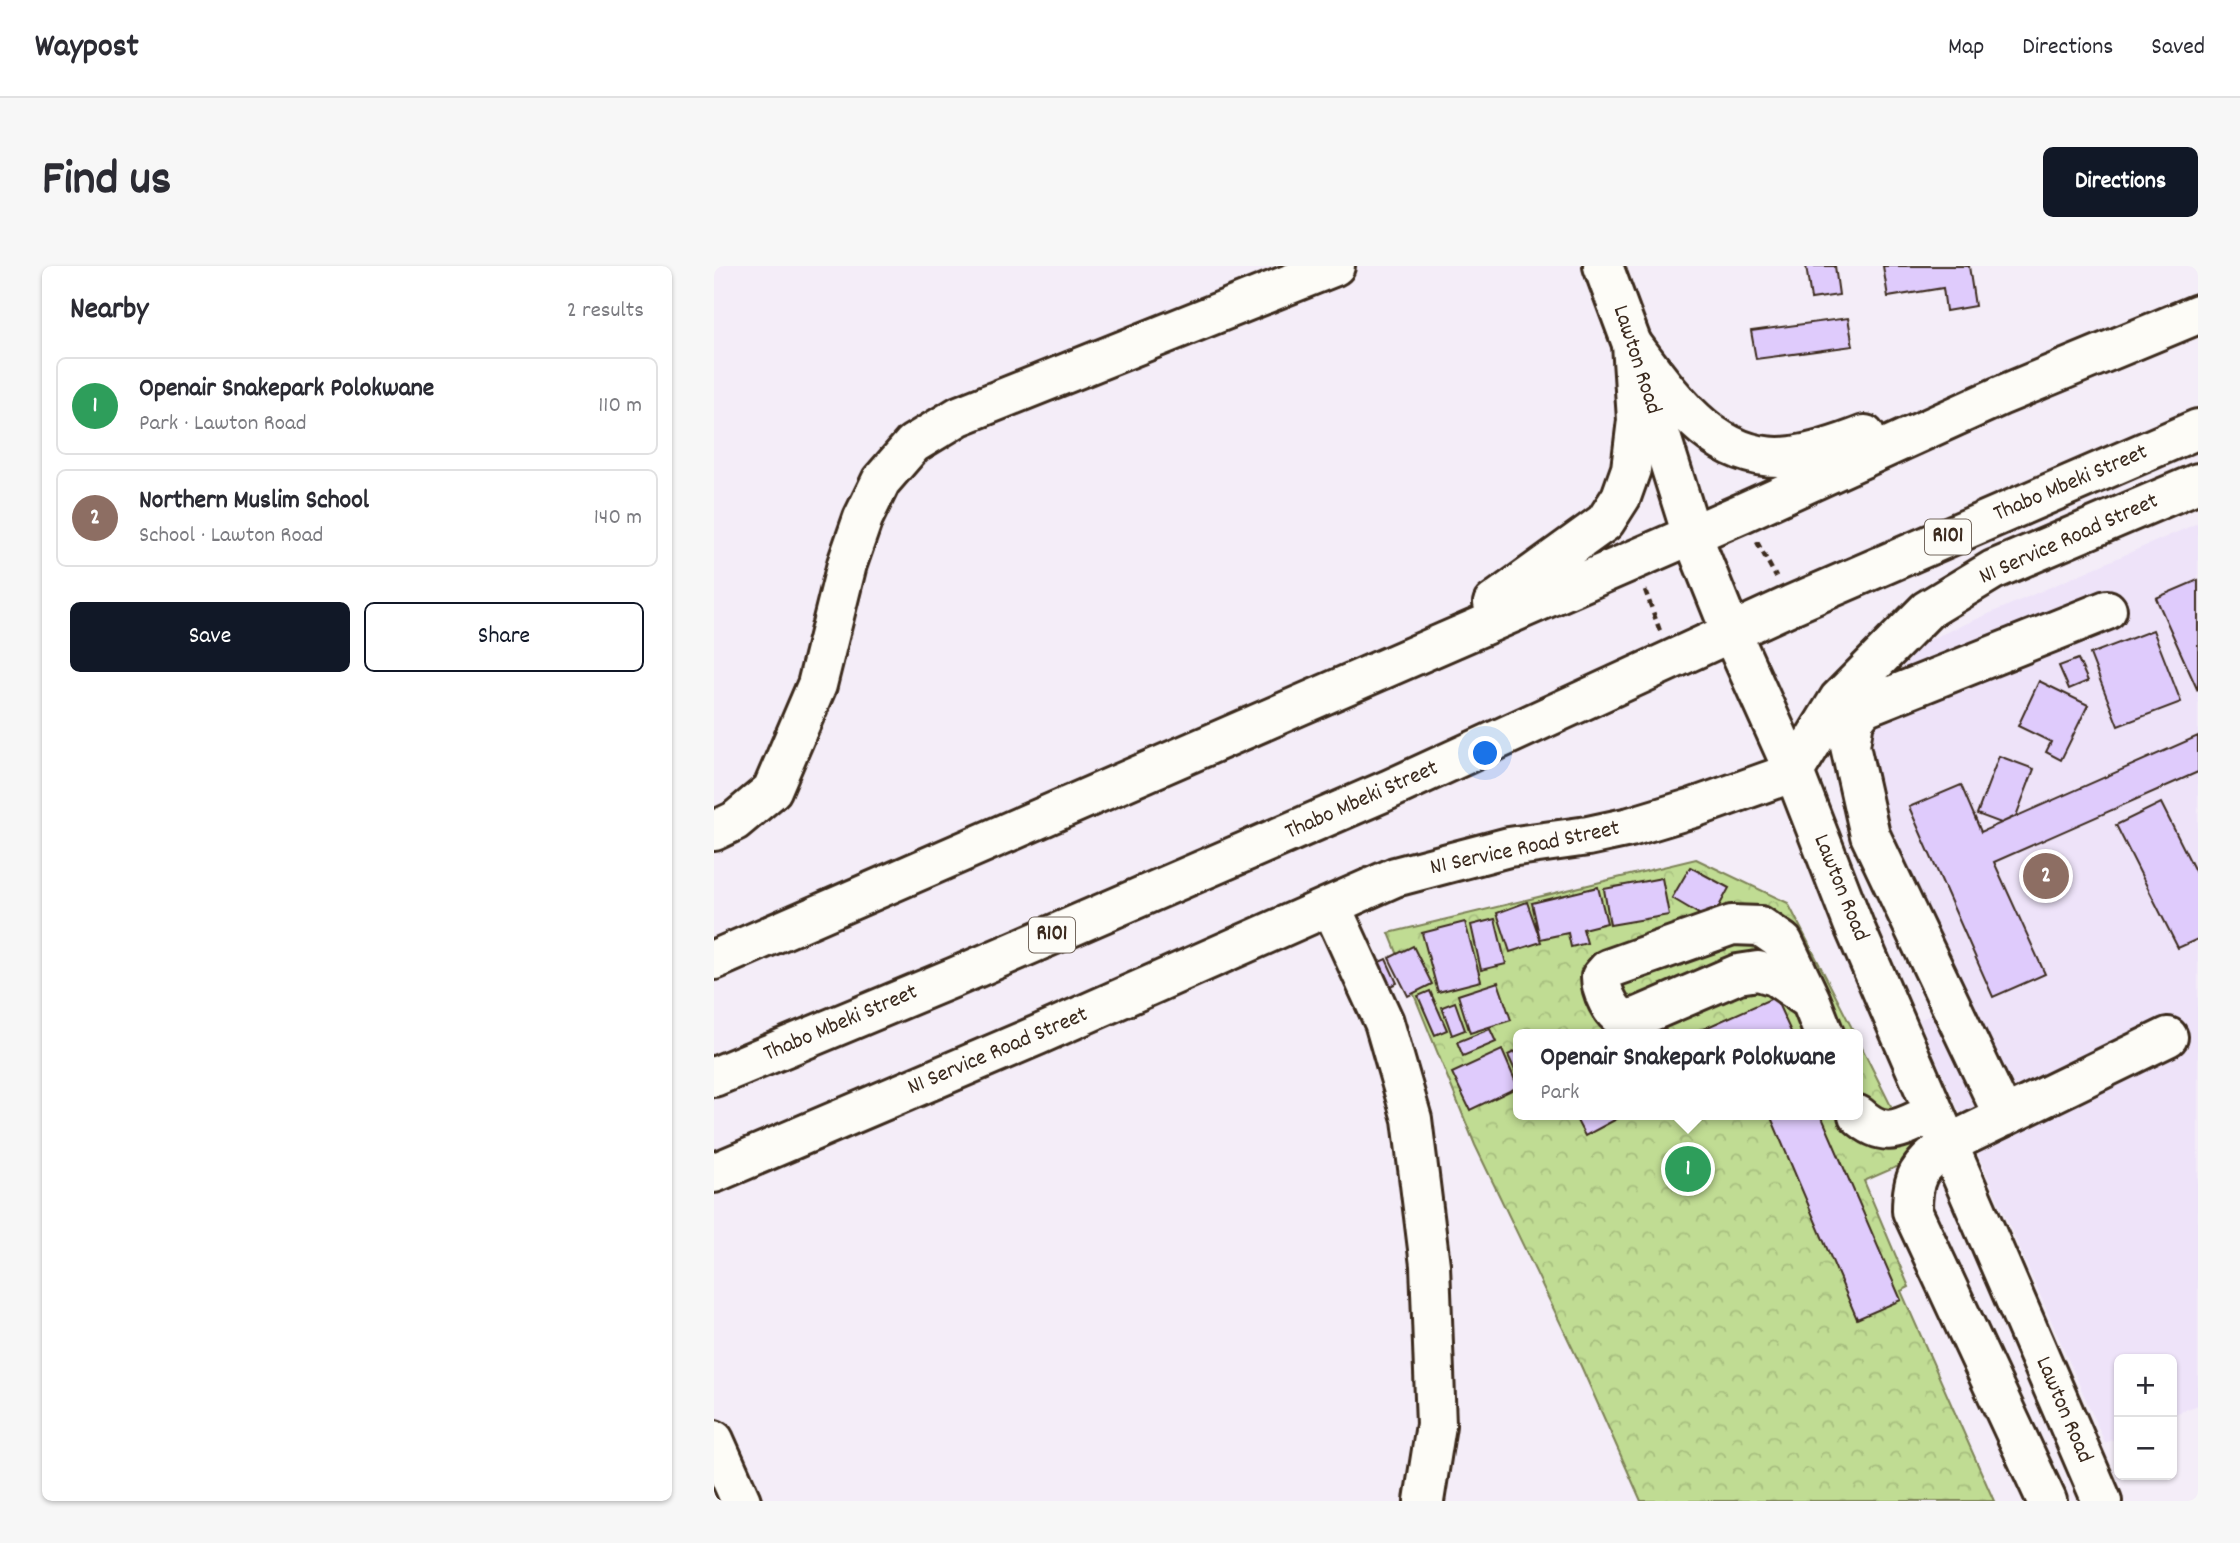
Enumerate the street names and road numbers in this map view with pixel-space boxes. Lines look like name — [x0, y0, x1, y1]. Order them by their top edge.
street label: Lawton Road — [1603, 301, 1669, 419]
street label: Thabo Mbeki Street — [1989, 437, 2153, 531]
street label: N1 Service Road Street — [1974, 486, 2164, 594]
road number: R101 — [1925, 520, 1971, 554]
street label: Thabo Mbeki Street — [1280, 753, 1444, 849]
street label: N1 Service Road Street — [1427, 813, 1623, 885]
street label: Lawton Road — [1804, 830, 1876, 946]
road number: R101 — [1029, 918, 1075, 952]
street label: Thabo Mbeki Street — [759, 977, 923, 1071]
street label: N1 Service Road Street — [903, 999, 1093, 1105]
street label: Lawton Road — [2026, 1352, 2100, 1468]

